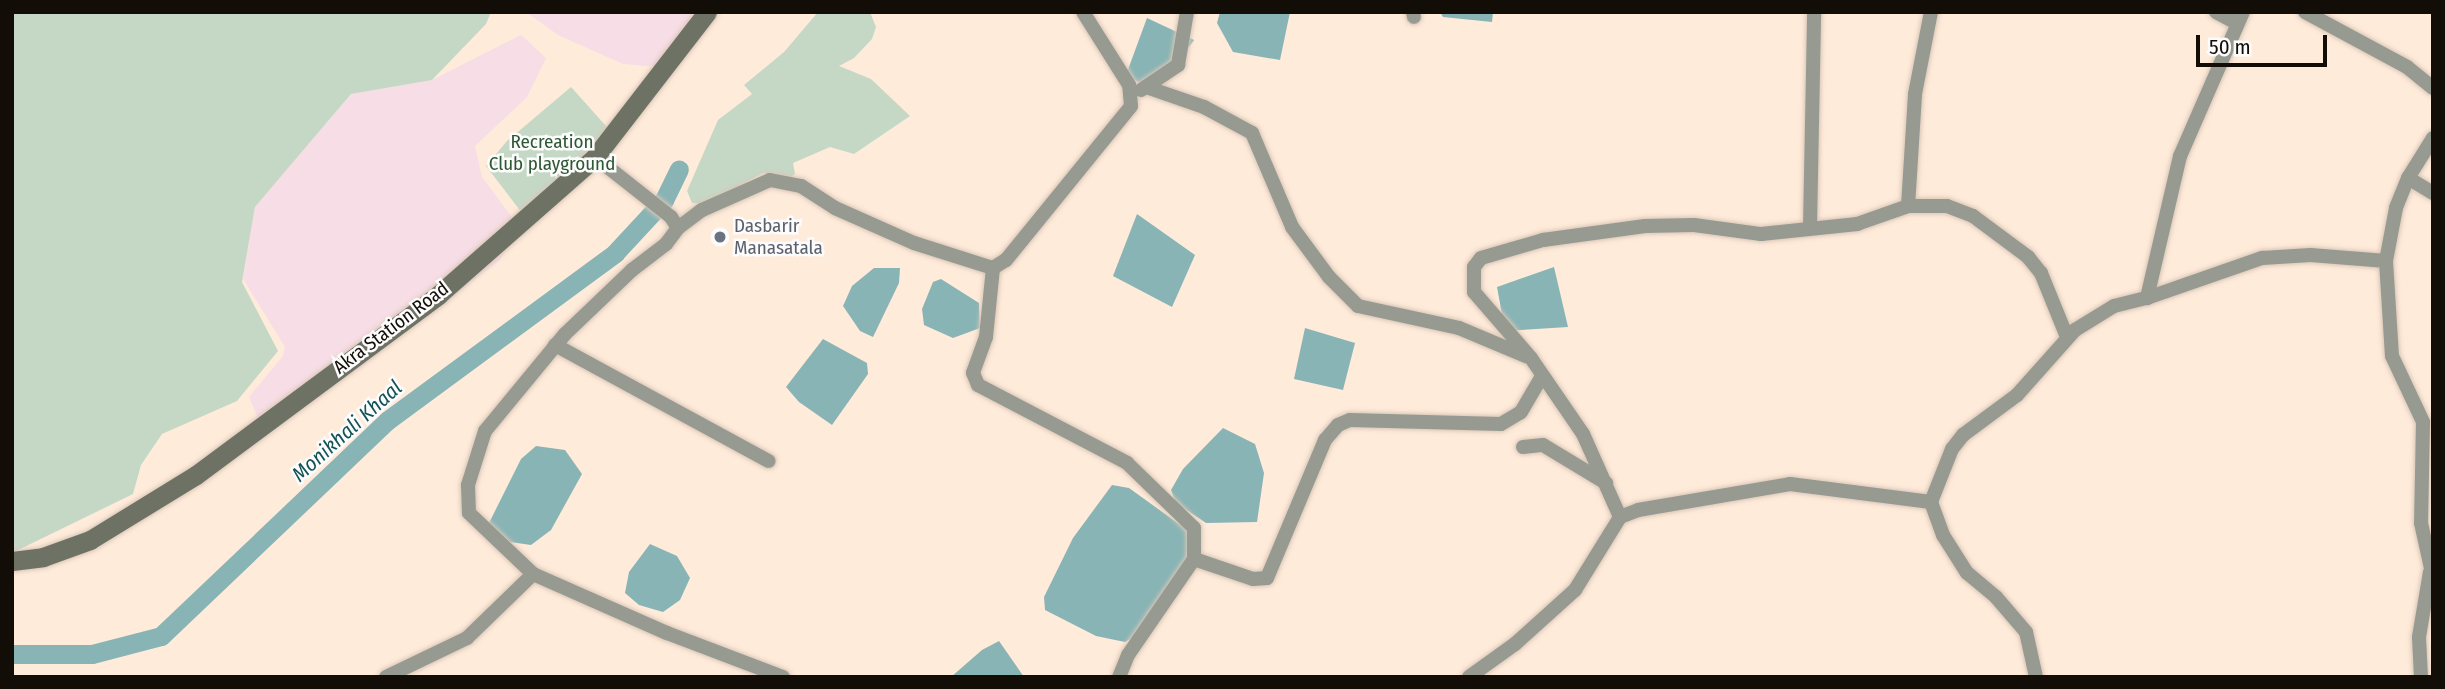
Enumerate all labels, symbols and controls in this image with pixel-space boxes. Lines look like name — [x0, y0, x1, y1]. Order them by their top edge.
scale bar — [2200, 21, 2331, 65]
text: 50 m — [2209, 34, 2251, 60]
park label: Recreation Club playground — [489, 131, 615, 175]
place label: Dasbarir Manasatala — [734, 215, 823, 259]
marker: Dasbarir Manasatala — [712, 229, 728, 245]
street label: Akra Station Road — [329, 277, 453, 379]
water label: Monikhali Khaal — [287, 375, 407, 487]

